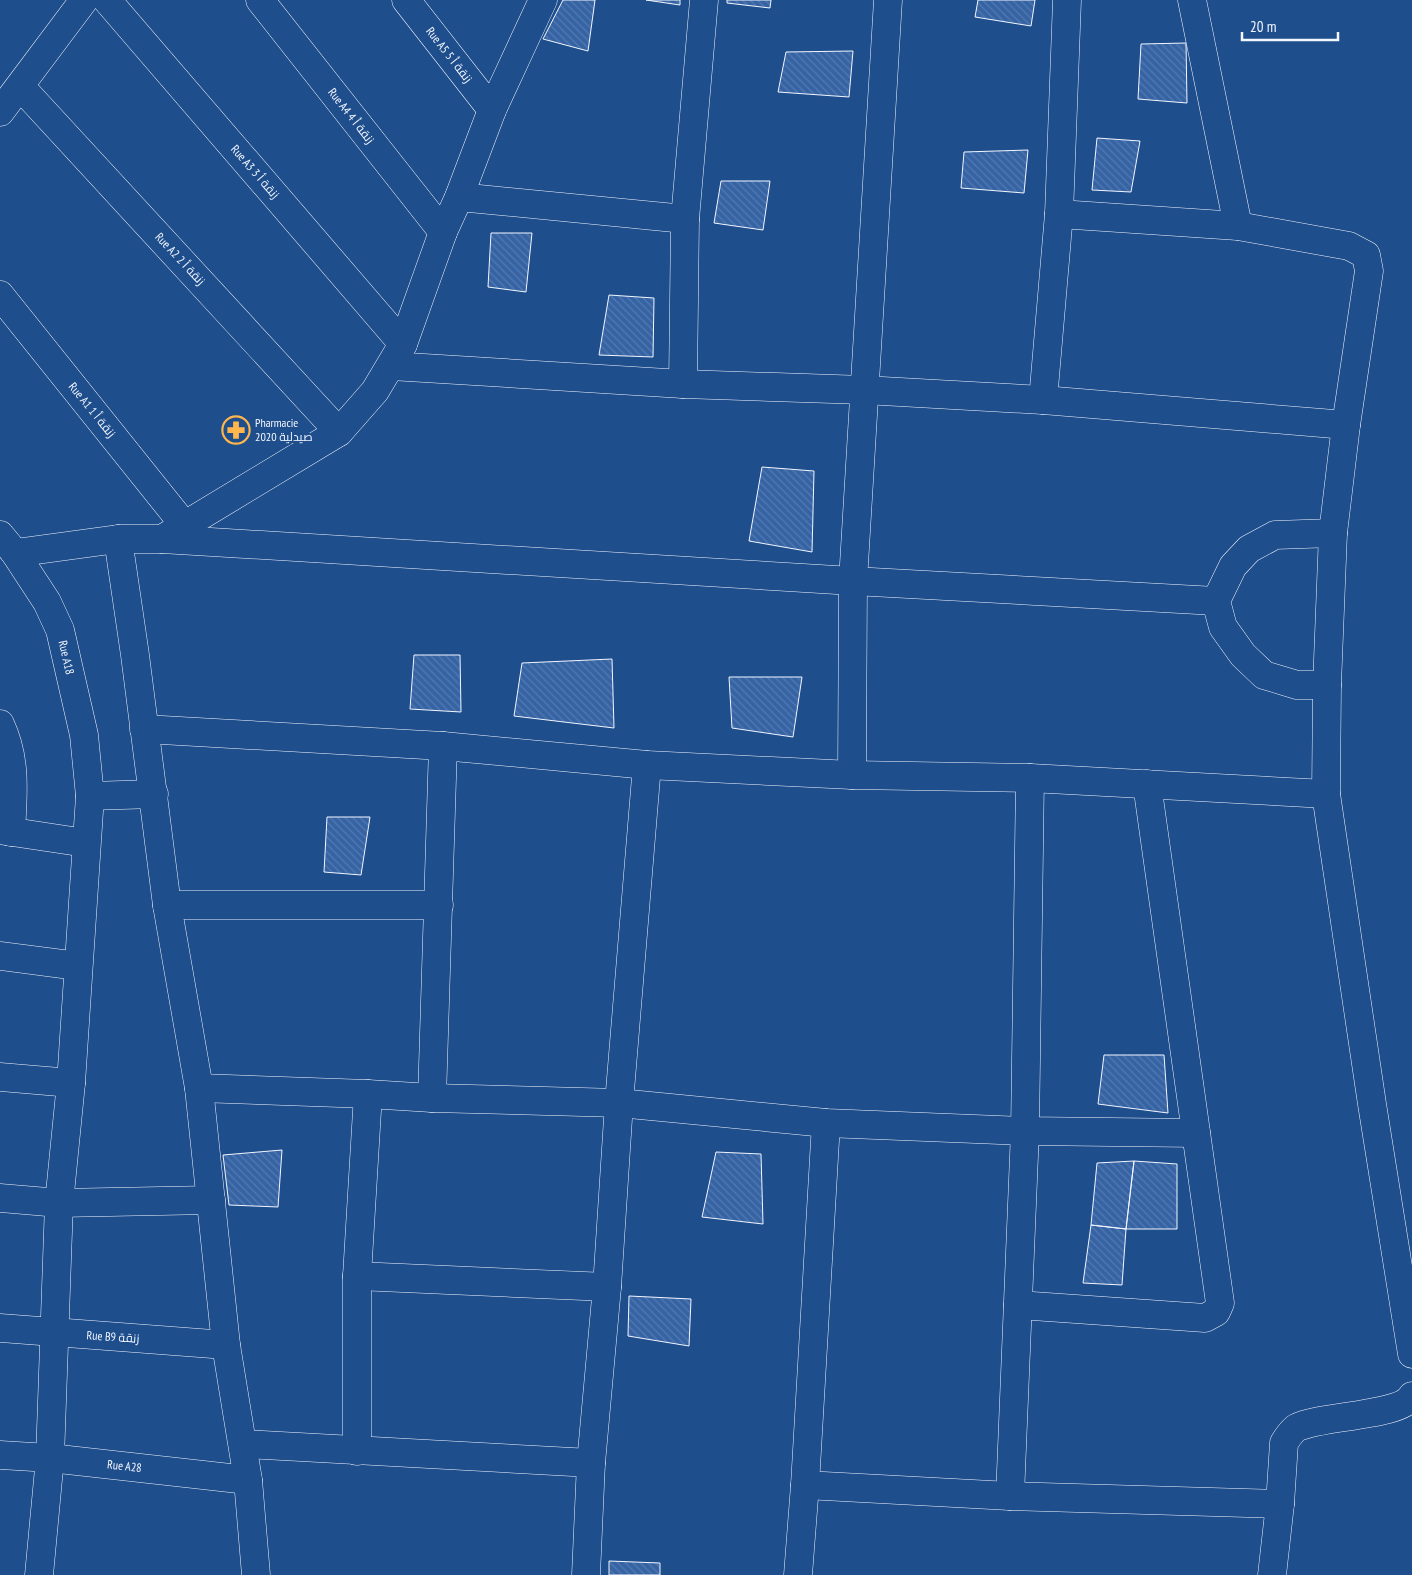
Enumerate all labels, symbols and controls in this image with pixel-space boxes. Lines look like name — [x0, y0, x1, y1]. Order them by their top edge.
scale bar — [1242, 10, 1338, 42]
text: 20 m — [1250, 17, 1276, 36]
street label: Rue A5 زنقة أ 5 — [423, 24, 476, 85]
street label: Rue A4 زنقة أ 4 — [325, 85, 378, 146]
street label: Rue A3 زنقة أ 3 — [228, 142, 283, 202]
street label: Rue A2 زنقة أ 2 — [152, 229, 209, 288]
street label: Rue A1 زنقة أ 1 — [66, 379, 119, 440]
pharmacy icon: Pharmacie 2020 صيدلية — [221, 415, 251, 445]
place label: Pharmacie 2020 صيدلية — [255, 415, 313, 444]
street label: Rue A18 — [56, 639, 78, 676]
street label: Rue B9 زنقة — [86, 1327, 140, 1346]
street label: Rue A28 — [106, 1456, 143, 1475]

